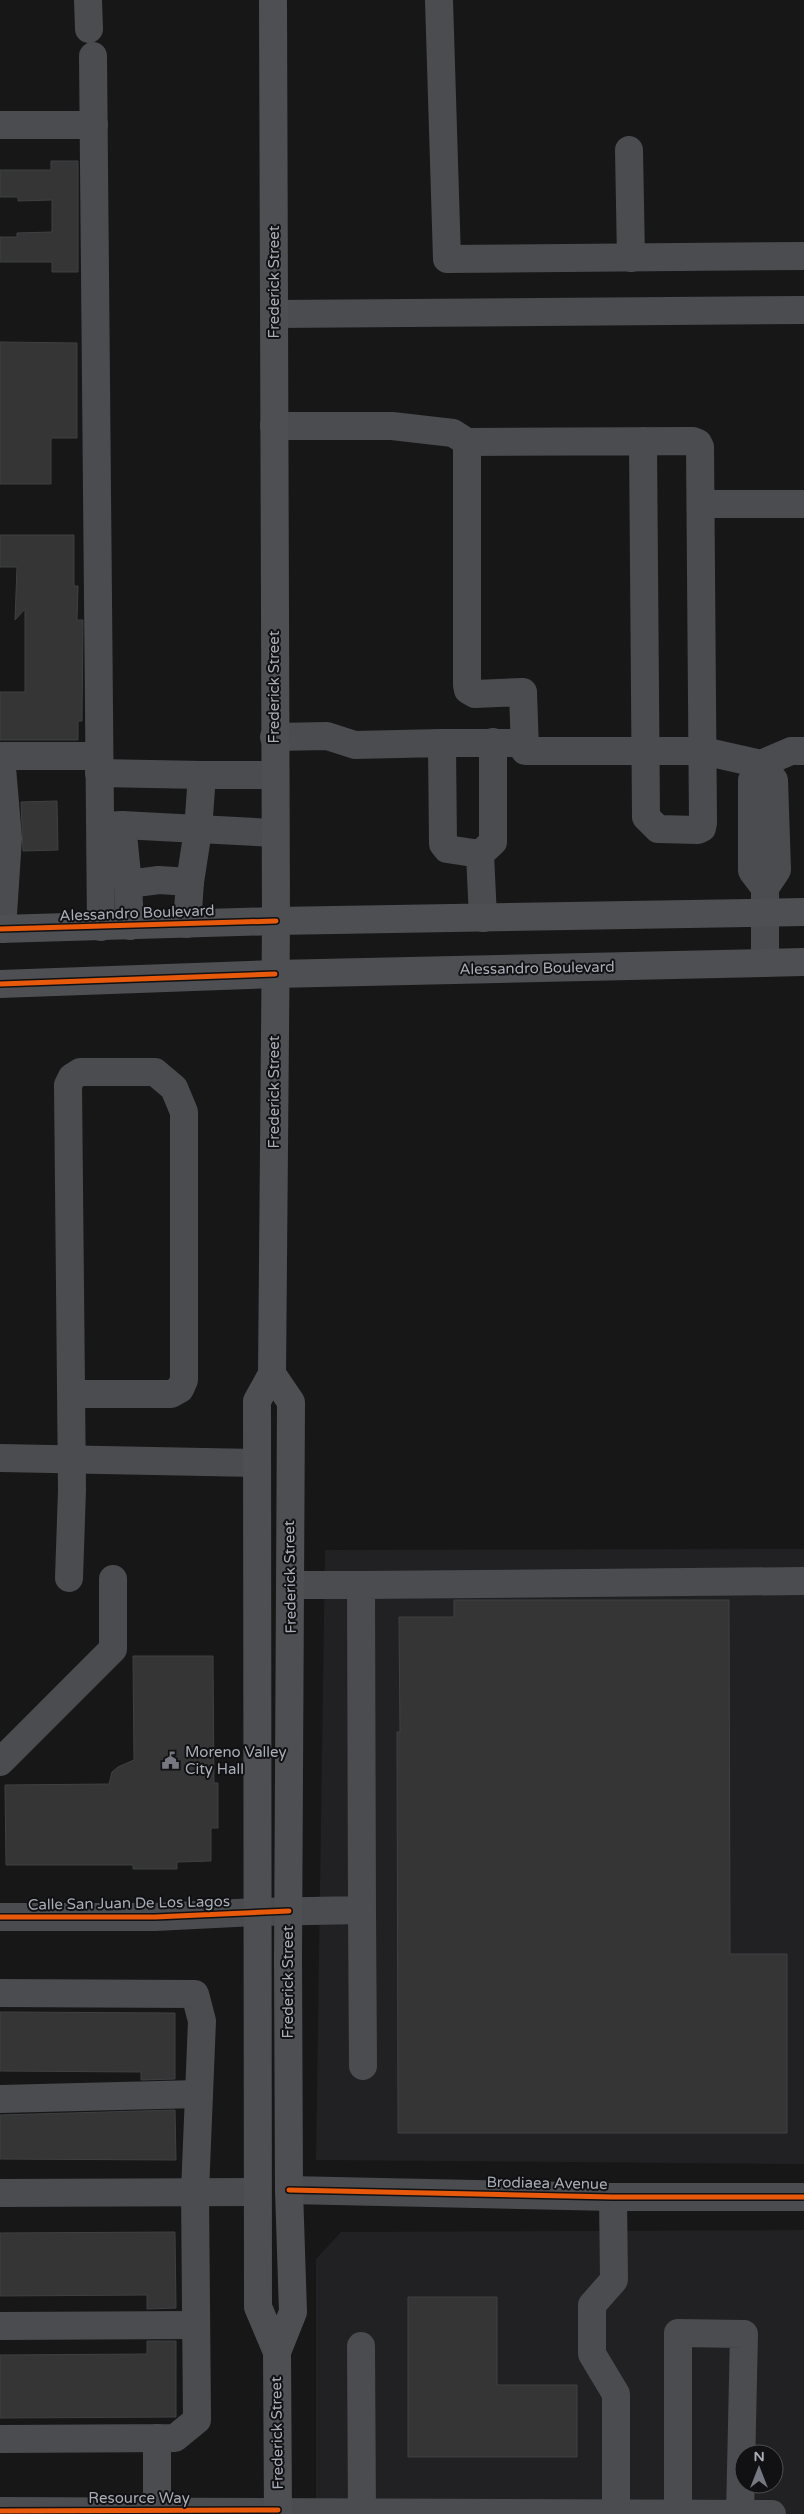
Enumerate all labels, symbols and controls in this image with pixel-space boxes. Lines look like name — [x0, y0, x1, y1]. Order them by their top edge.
street label: Frederick Street — [265, 225, 283, 339]
street label: Frederick Street — [265, 630, 283, 744]
street label: Alessandro Boulevard — [59, 901, 215, 925]
street label: Alessandro Boulevard — [459, 958, 615, 978]
street label: Frederick Street — [265, 1035, 283, 1149]
street label: Frederick Street — [280, 1520, 300, 1634]
place label: Moreno Valley City Hall — [185, 1743, 287, 1778]
public building icon: Moreno Valley City Hall — [161, 1751, 181, 1771]
street label: Calle San Juan De Los Lagos — [28, 1892, 230, 1914]
street label: Frederick Street — [279, 1925, 297, 2039]
street label: Brodiaea Avenue — [486, 2173, 608, 2193]
street label: Frederick Street — [267, 2376, 287, 2490]
north arrow — [734, 2444, 784, 2494]
text: N — [753, 2448, 765, 2465]
street label: Resource Way — [88, 2489, 190, 2507]

